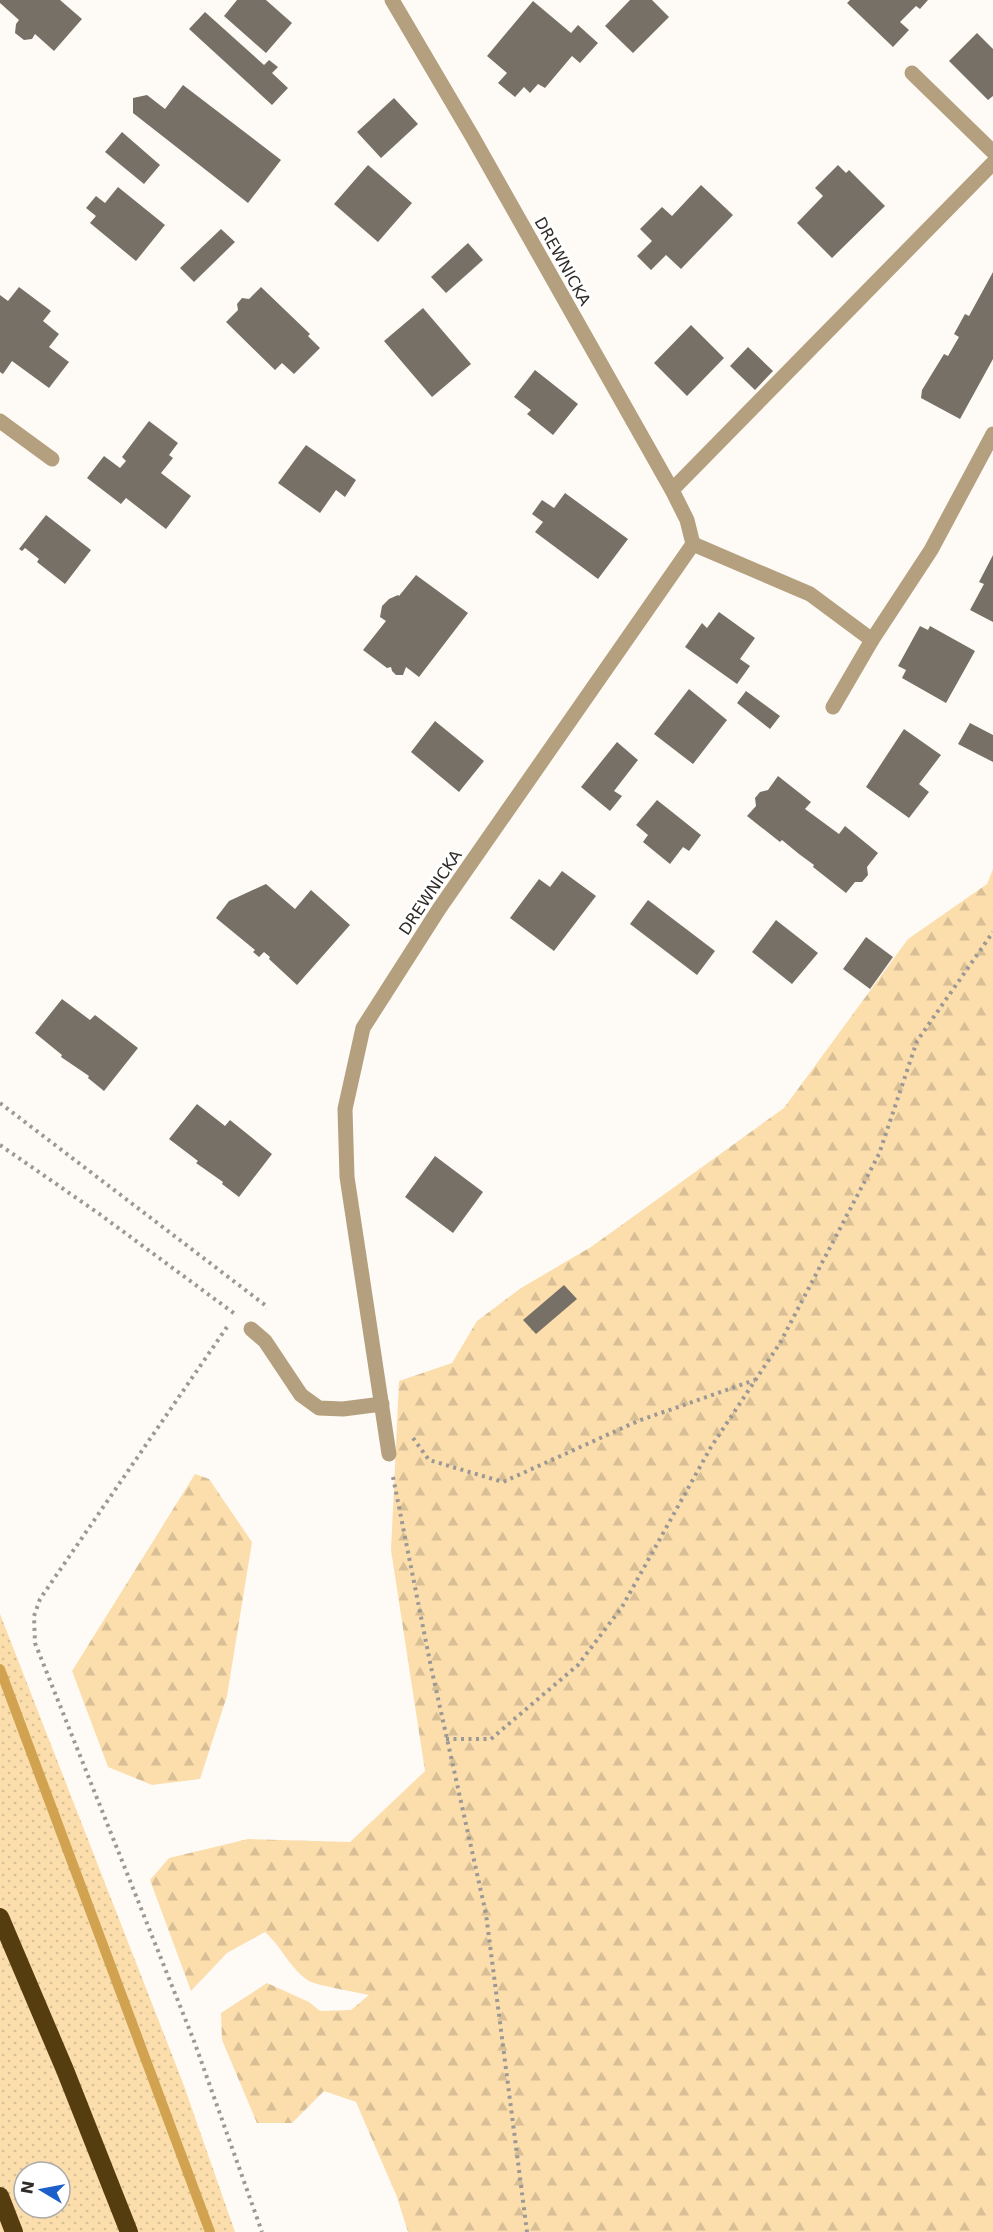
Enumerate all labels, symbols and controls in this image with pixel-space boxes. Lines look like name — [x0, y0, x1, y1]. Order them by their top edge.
street label: DREWNICKA — [530, 214, 595, 309]
street label: DREWNICKA — [395, 846, 466, 938]
north arrow — [12, 2160, 72, 2220]
text: N — [17, 2179, 38, 2196]

